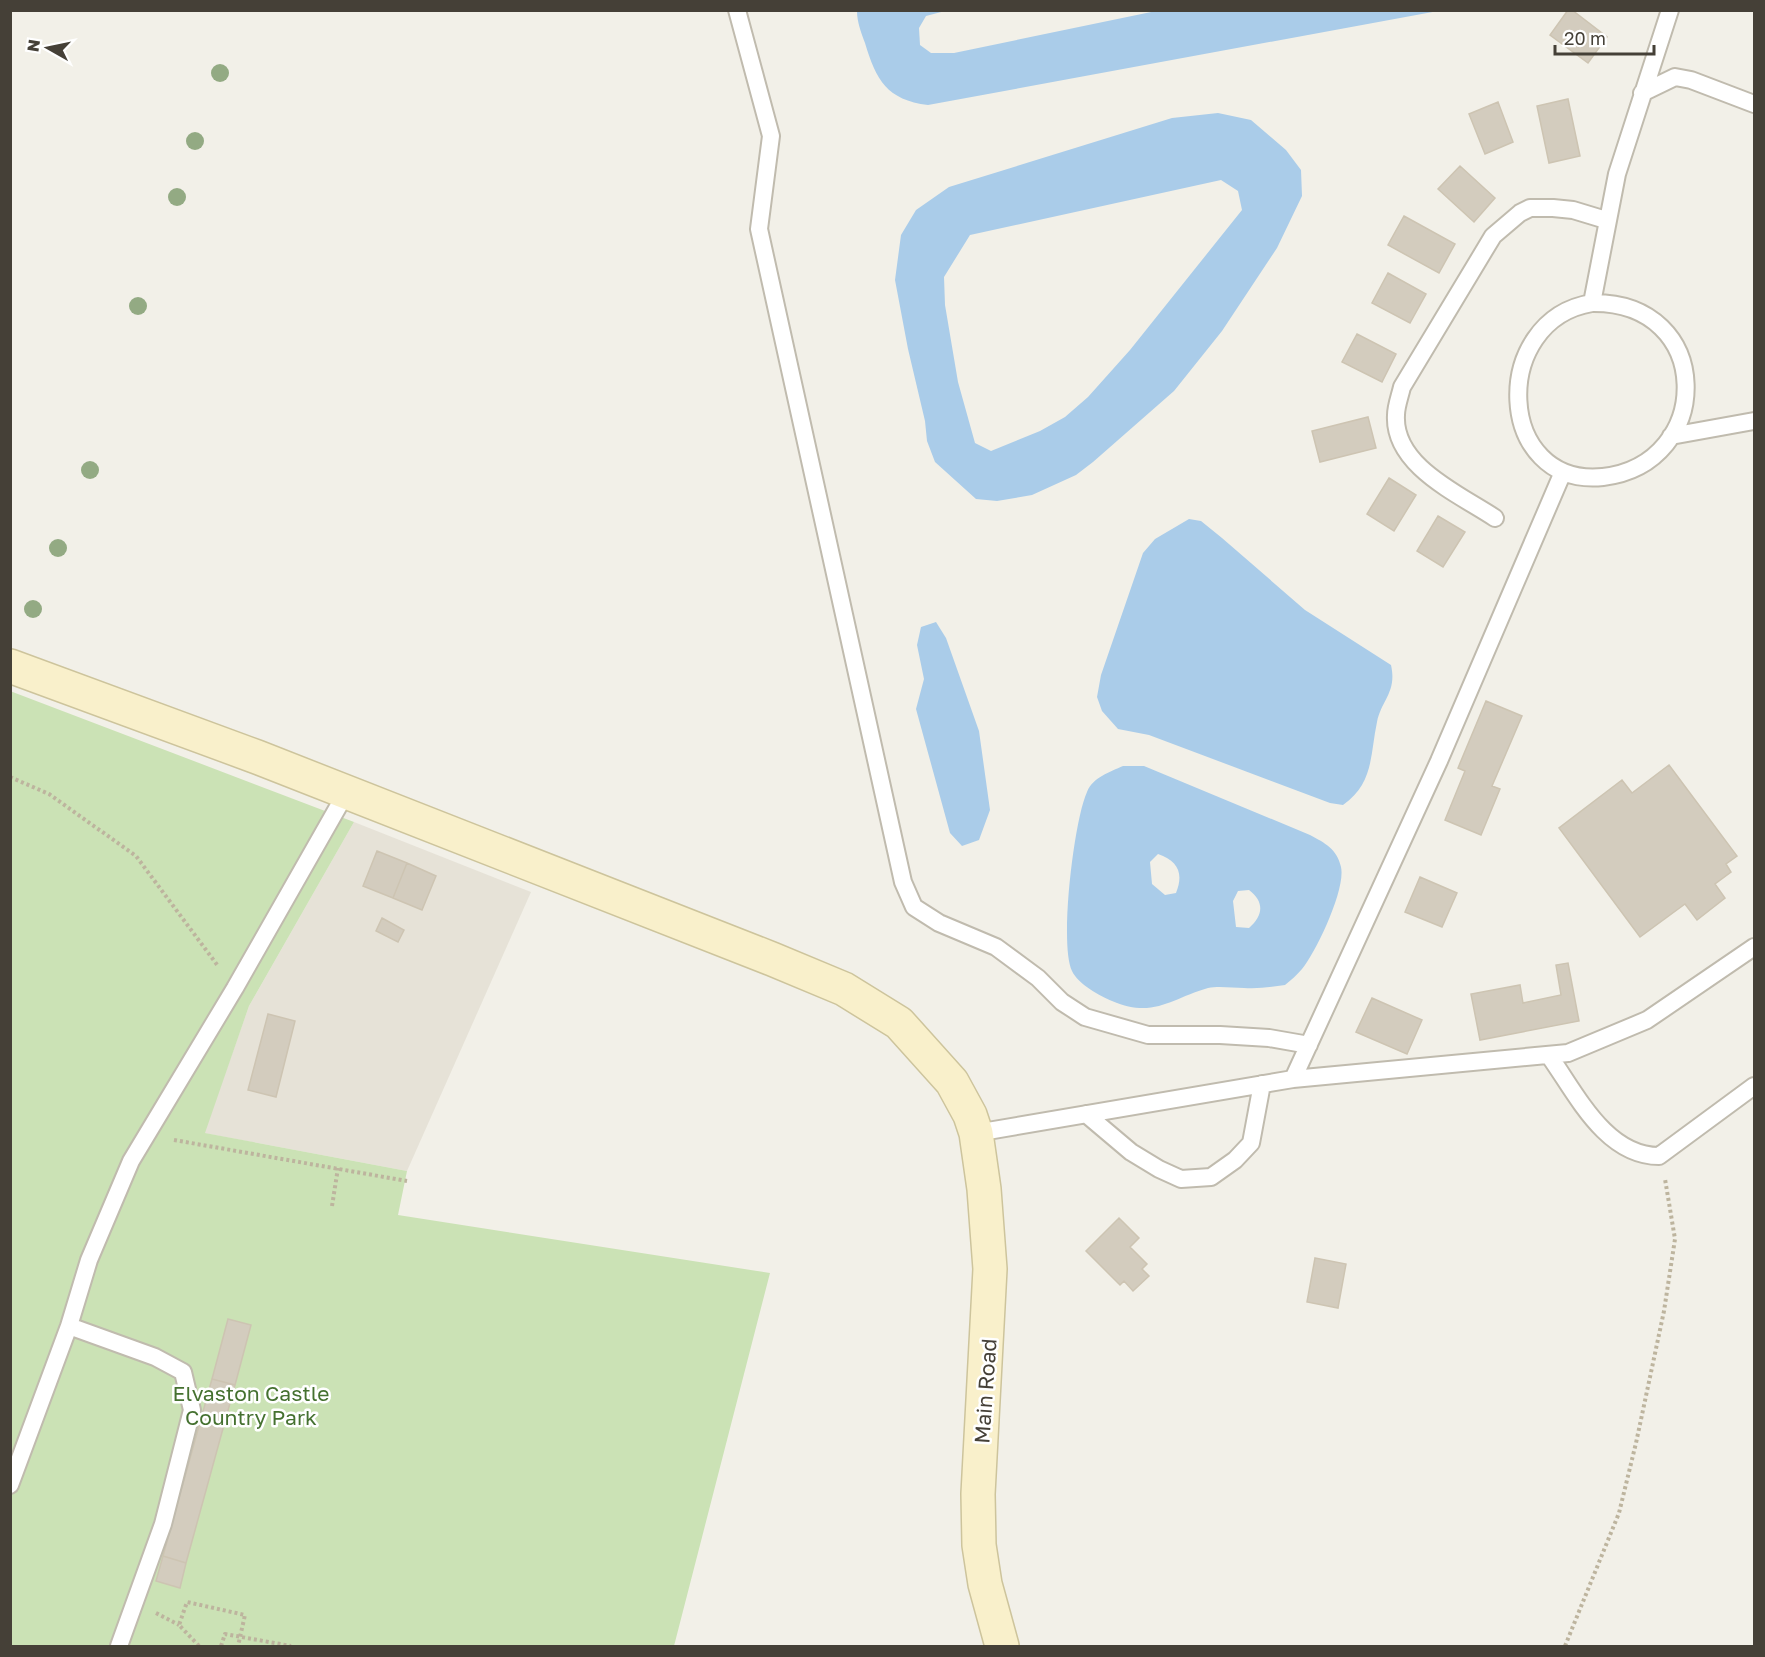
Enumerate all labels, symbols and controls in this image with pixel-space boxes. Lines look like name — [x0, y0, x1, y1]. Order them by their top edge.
north arrow — [18, 18, 78, 78]
scale bar — [1555, 18, 1654, 56]
text: 20 m — [1564, 27, 1606, 49]
text: N — [22, 38, 44, 53]
street label: Main Road — [968, 1338, 1002, 1444]
park label: Elvaston Castle Country Park — [173, 1380, 329, 1430]

